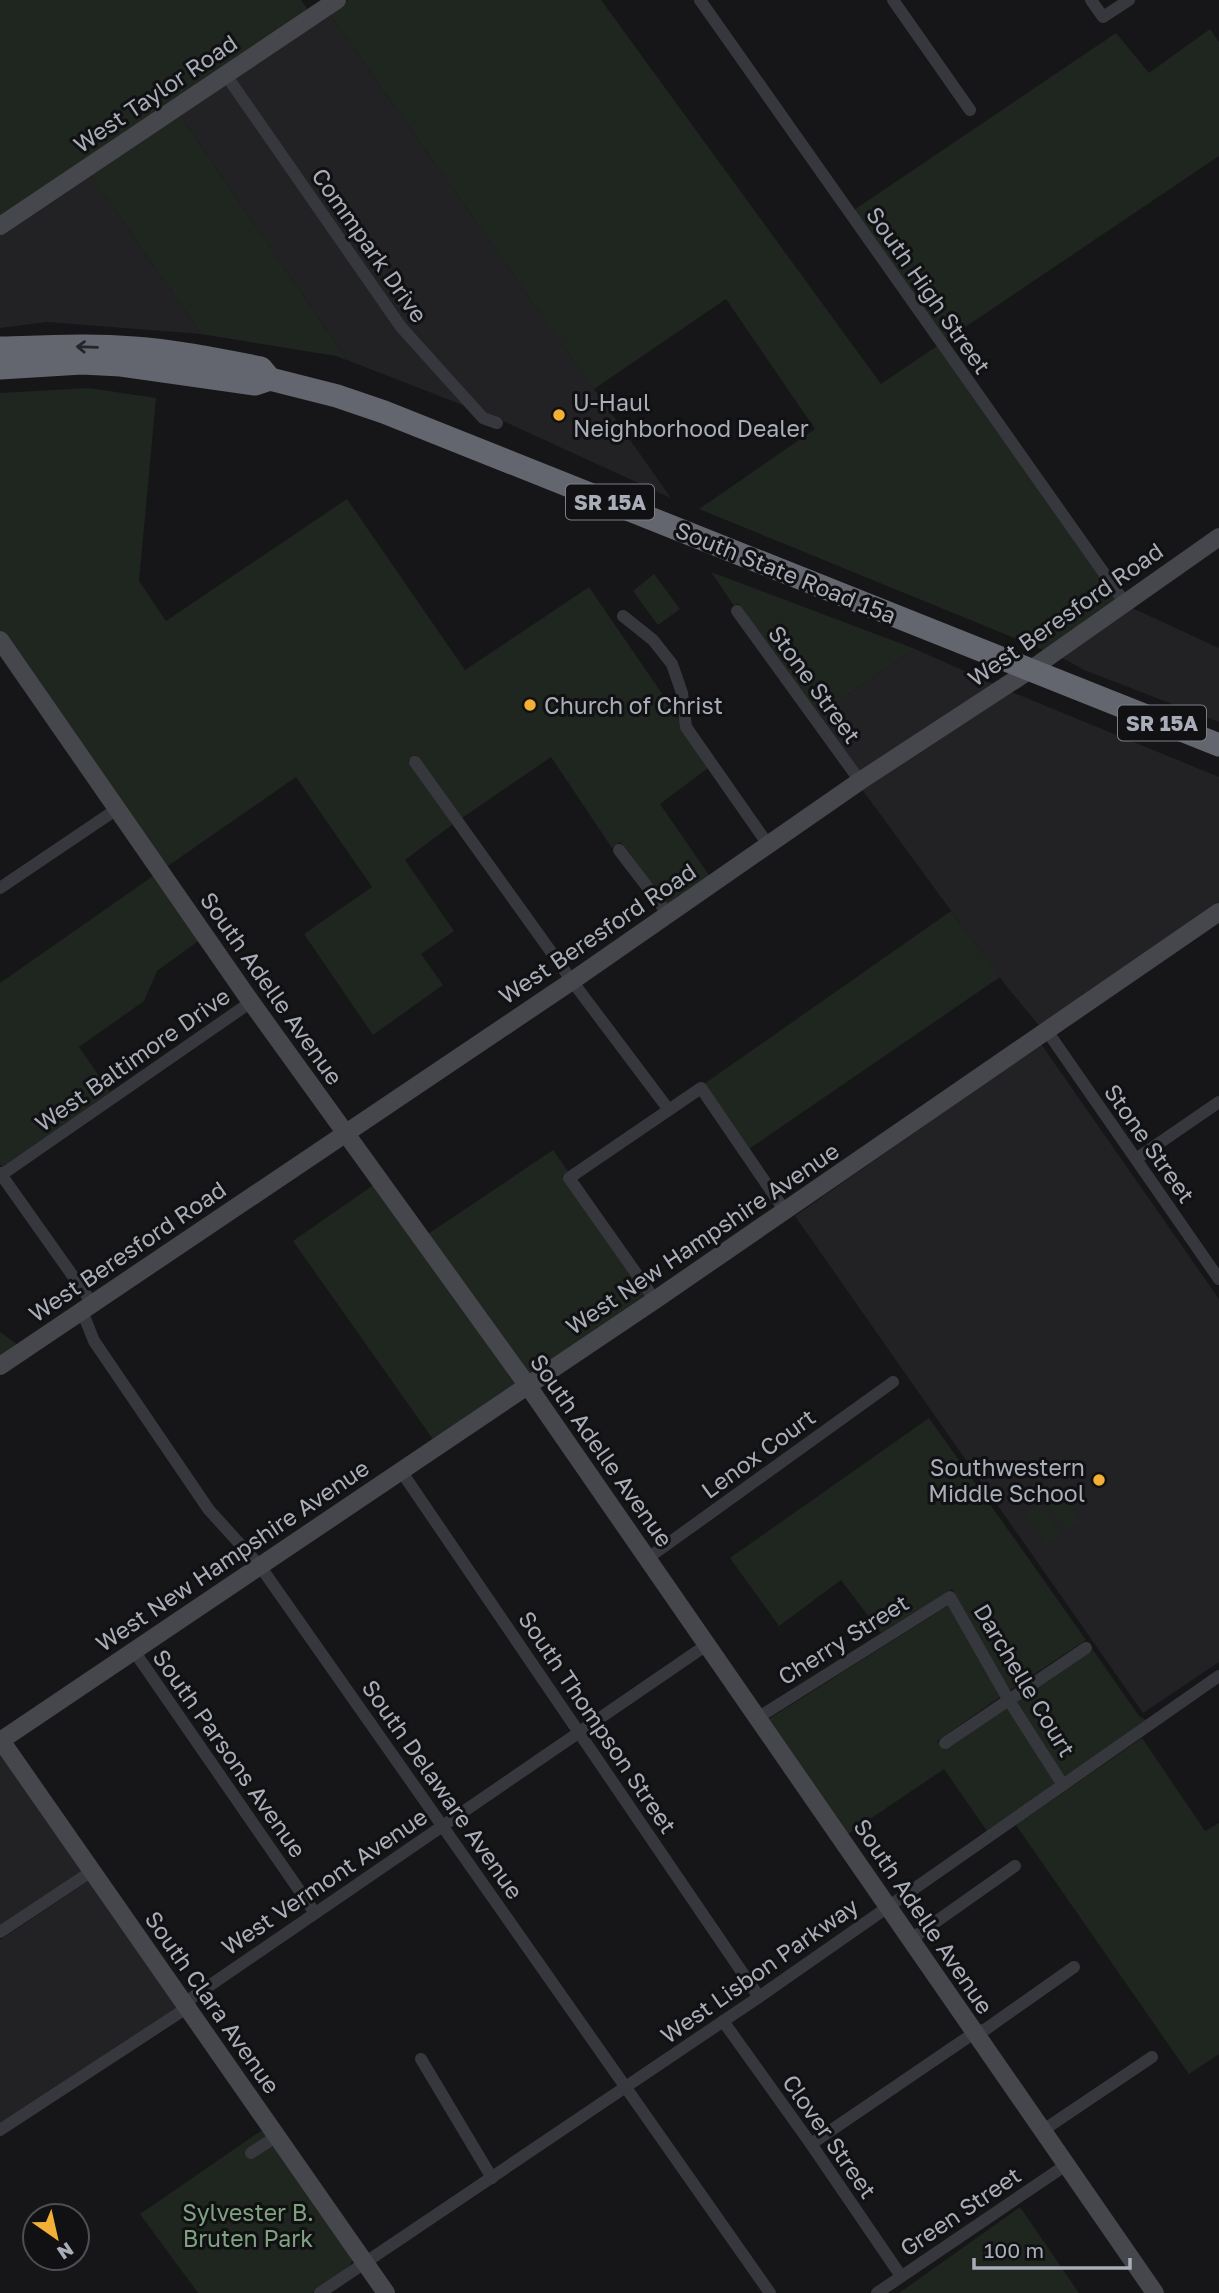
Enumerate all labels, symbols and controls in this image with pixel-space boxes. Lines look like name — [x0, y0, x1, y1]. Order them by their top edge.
street label: West Taylor Road — [68, 28, 242, 158]
street label: Commpark Drive — [306, 162, 434, 328]
street label: South High Street — [861, 201, 997, 379]
one-way arrow — [75, 340, 98, 353]
place label: U-Haul Neighborhood Dealer — [573, 388, 809, 442]
marker: U-Haul Neighborhood Dealer — [551, 407, 567, 423]
road number: SR 15A — [566, 484, 654, 520]
street label: South State Road 15a — [672, 515, 900, 629]
street label: West Beresford Road — [962, 536, 1168, 692]
street label: Stone Street — [763, 620, 867, 748]
place label: Church of Christ — [544, 691, 723, 719]
marker: Church of Christ — [522, 697, 538, 713]
road number: SR 15A — [1118, 706, 1206, 740]
street label: West Beresford Road — [493, 857, 701, 1009]
street label: South Adelle Avenue — [195, 886, 349, 1090]
street label: West Baltimore Drive — [29, 981, 235, 1137]
street label: Stone Street — [1099, 1078, 1201, 1208]
street label: West New Hampshire Avenue — [560, 1136, 844, 1340]
street label: West Beresford Road — [23, 1175, 231, 1327]
street label: South Adelle Avenue — [525, 1348, 679, 1552]
street label: Lenox Court — [696, 1402, 820, 1504]
street label: West New Hampshire Avenue — [90, 1453, 374, 1657]
place label: Southwestern Middle School — [928, 1453, 1085, 1507]
marker: Southwestern Middle School — [1091, 1472, 1107, 1488]
street label: Cherry Street — [773, 1588, 913, 1690]
street label: Darchelle Court — [968, 1598, 1082, 1762]
street label: South Thompson Street — [513, 1605, 683, 1839]
street label: South Parsons Avenue — [148, 1644, 312, 1862]
street label: South Delaware Avenue — [357, 1674, 529, 1904]
street label: West Vermont Avenue — [216, 1802, 432, 1960]
street label: South Adelle Avenue — [848, 1813, 1000, 2019]
street label: West Lisbon Parkway — [655, 1891, 863, 2049]
street label: South Clara Avenue — [140, 1905, 286, 2099]
street label: Clover Street — [777, 2069, 883, 2203]
street label: Green Street — [894, 2160, 1026, 2262]
park label: Sylvester B. Bruten Park — [182, 2198, 314, 2252]
north arrow — [21, 2202, 91, 2272]
scale bar — [974, 2226, 1130, 2270]
text: 100 m — [984, 2237, 1044, 2263]
text: N — [53, 2238, 78, 2265]

